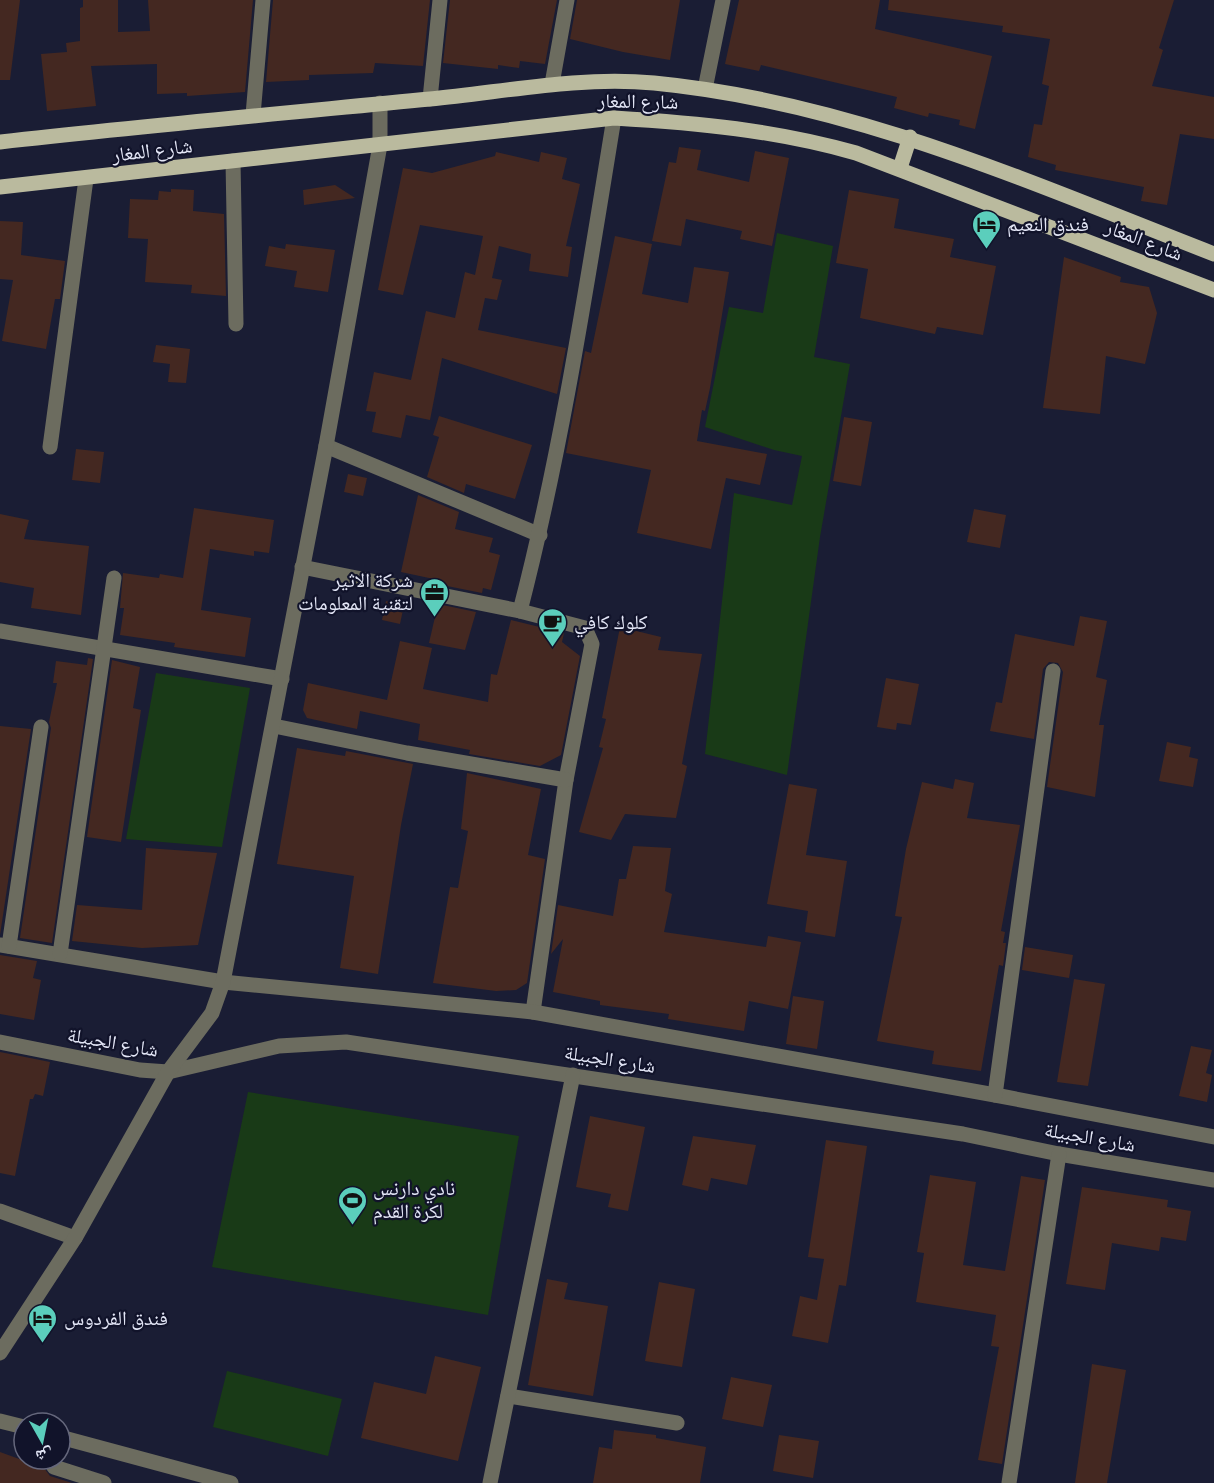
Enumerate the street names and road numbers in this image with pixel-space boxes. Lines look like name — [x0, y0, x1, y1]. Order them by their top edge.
street label: شارع المغار — [596, 86, 679, 122]
street label: شارع المغار — [109, 131, 195, 175]
street label: شارع المغار — [1098, 212, 1187, 273]
street label: شارع الجبيلة — [64, 1020, 161, 1070]
street label: شارع الجبيلة — [562, 1038, 658, 1086]
street label: شارع الجبيلة — [1041, 1115, 1138, 1165]

